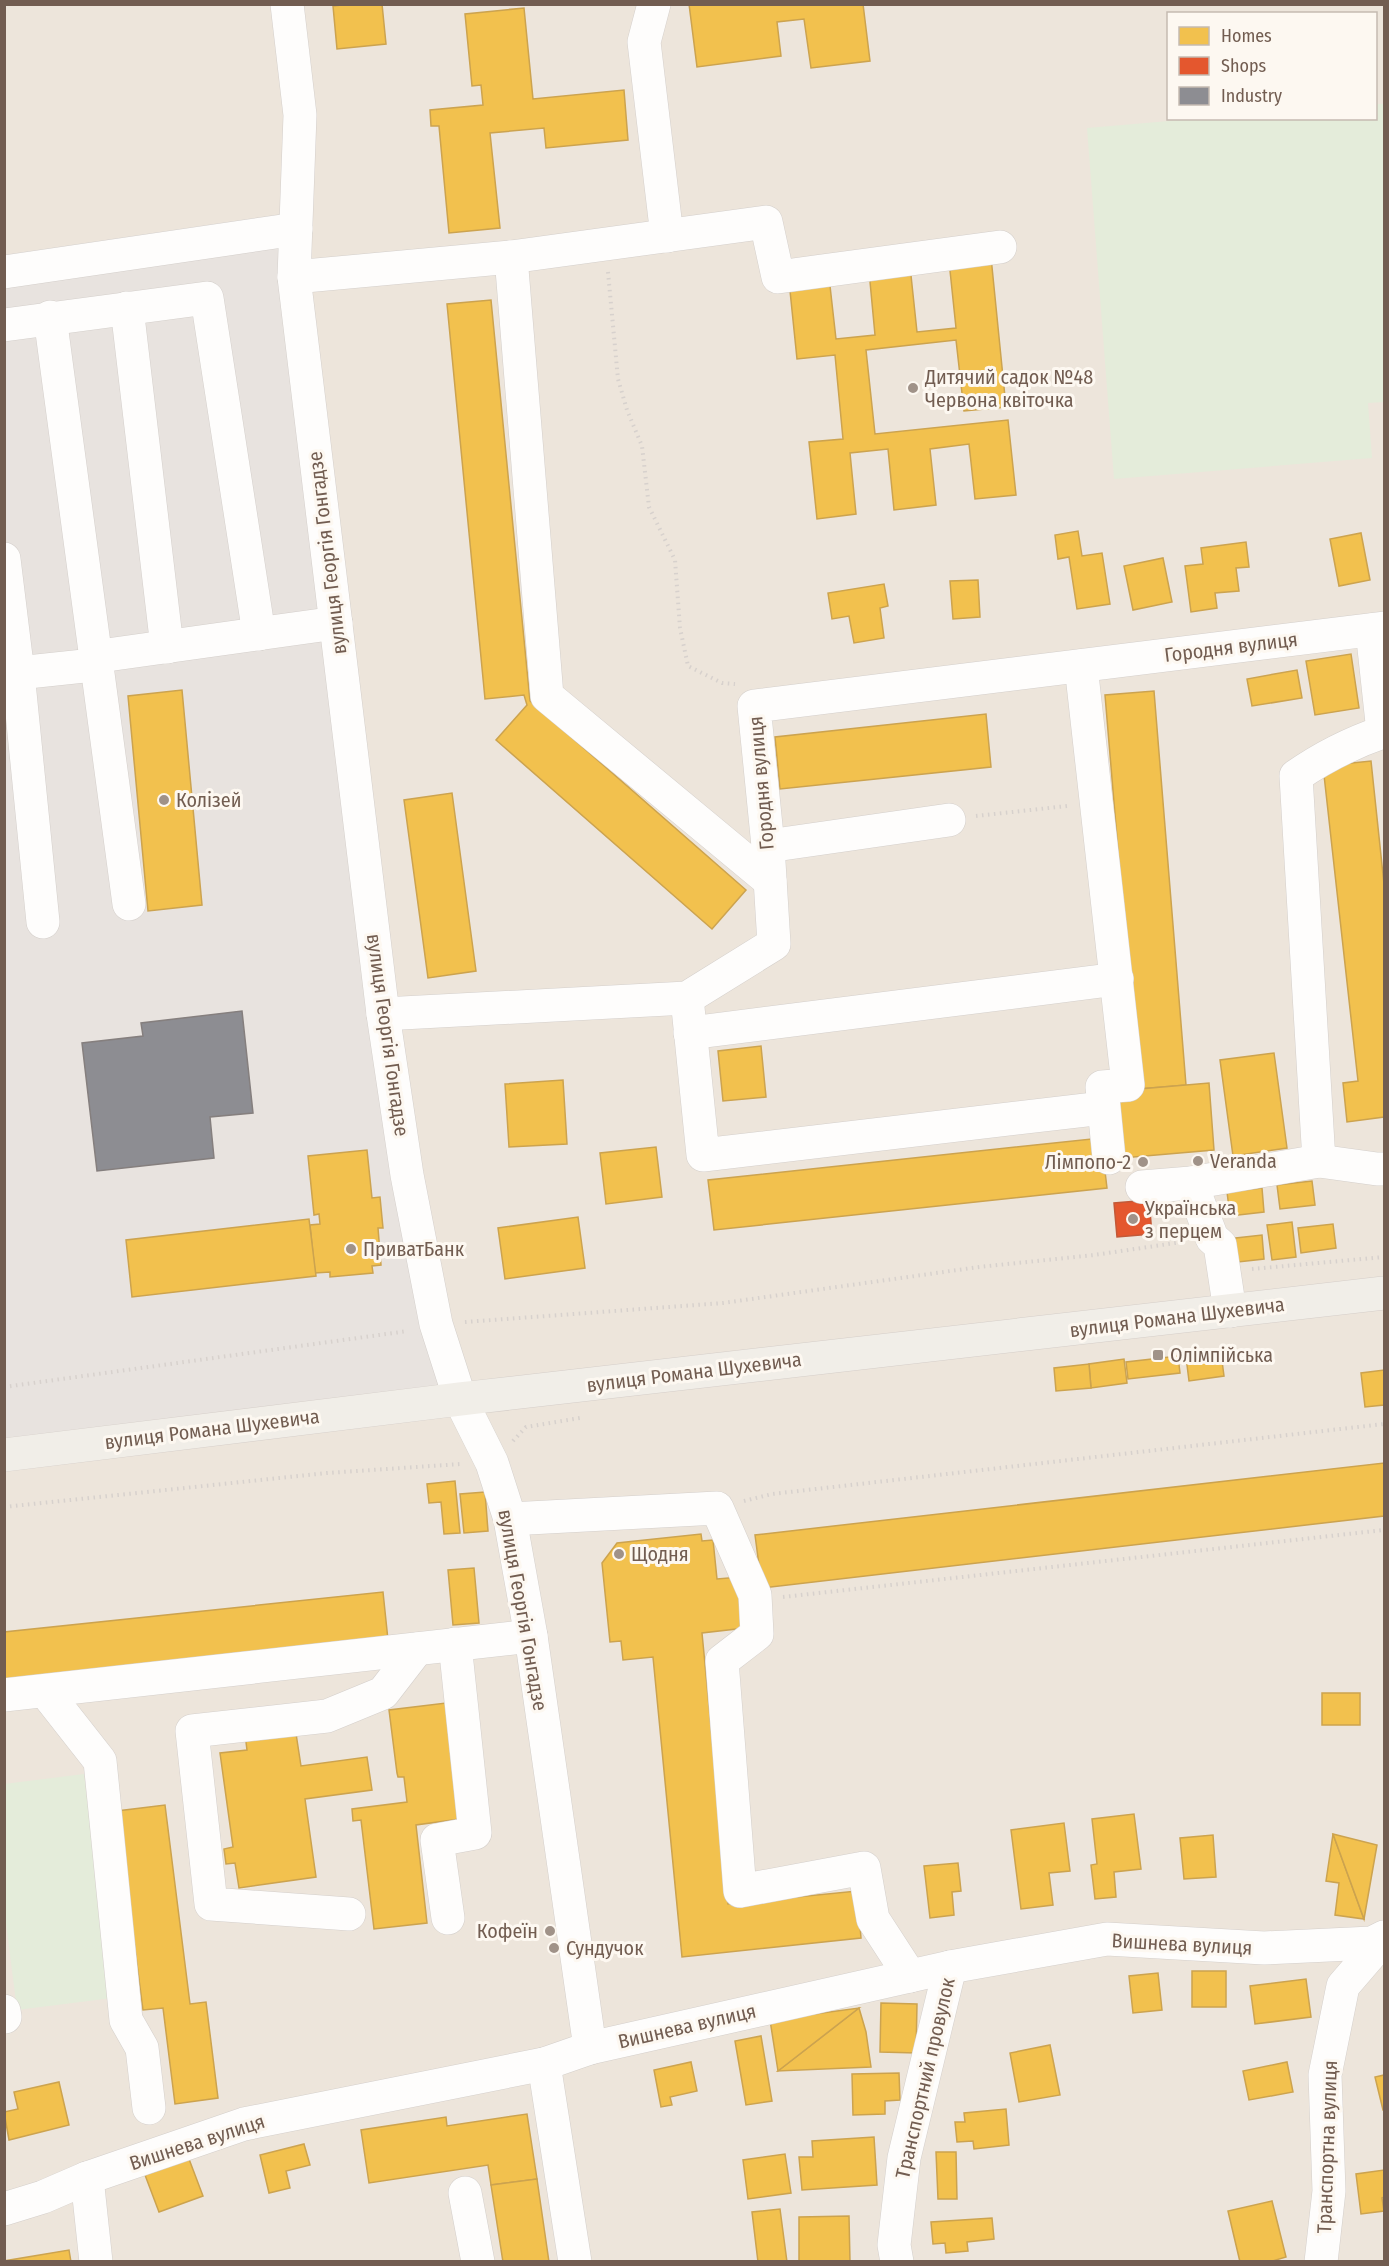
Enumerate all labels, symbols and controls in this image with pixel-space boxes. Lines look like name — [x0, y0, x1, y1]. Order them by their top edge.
legend — [1167, 12, 1377, 120]
text: Homes — [1221, 25, 1272, 47]
text: Shops — [1221, 55, 1266, 77]
text: Industry — [1221, 85, 1282, 107]
place label: Дитячий садок №48 Червона квіточка — [924, 365, 1093, 412]
marker: Дитячий садок №48 Червона квіточка — [906, 381, 920, 395]
street label: вулиця Георгія Гонгадзе — [303, 450, 351, 656]
street label: Городня вулиця — [1163, 627, 1299, 667]
street label: Городня вулиця — [743, 715, 779, 851]
place label: Колізей — [176, 788, 241, 812]
marker: Колізей — [157, 793, 171, 807]
street label: вулиця Георгія Гонгадзе — [362, 932, 414, 1138]
place label: Veranda — [1210, 1149, 1277, 1173]
place label: Лімпопо-2 — [1045, 1150, 1131, 1174]
marker: Veranda — [1191, 1154, 1205, 1168]
marker: Лімпопо-2 — [1136, 1155, 1150, 1169]
place label: Українська з перцем — [1144, 1196, 1236, 1243]
marker: Українська з перцем — [1126, 1212, 1140, 1226]
place label: ПриватБанк — [363, 1237, 465, 1261]
marker: ПриватБанк — [344, 1242, 358, 1256]
street label: вулиця Романа Шухевича — [1068, 1292, 1286, 1342]
place label: Олiмпiйська — [1170, 1343, 1273, 1367]
street label: вулиця Романа Шухевича — [585, 1347, 803, 1397]
marker: Олiмпiйська — [1151, 1348, 1165, 1362]
street label: вулиця Романа Шухевича — [103, 1404, 321, 1454]
street label: вулиця Георгія Гонгадзе — [493, 1507, 553, 1713]
place label: Щодня — [631, 1542, 689, 1566]
marker: Щодня — [612, 1547, 626, 1561]
place label: Кофеїн — [477, 1919, 538, 1943]
marker: Кофеїн — [543, 1924, 557, 1938]
street label: Вишнева вулиця — [1111, 1928, 1253, 1960]
place label: Сундучок — [566, 1936, 644, 1960]
marker: Сундучок — [547, 1941, 561, 1955]
street label: Транспортний провулок — [890, 1975, 960, 2181]
street label: Вишнева вулиця — [616, 1998, 758, 2054]
street label: Транспортна вулиця — [1312, 2060, 1342, 2234]
street label: Вишнева вулиця — [126, 2109, 268, 2175]

